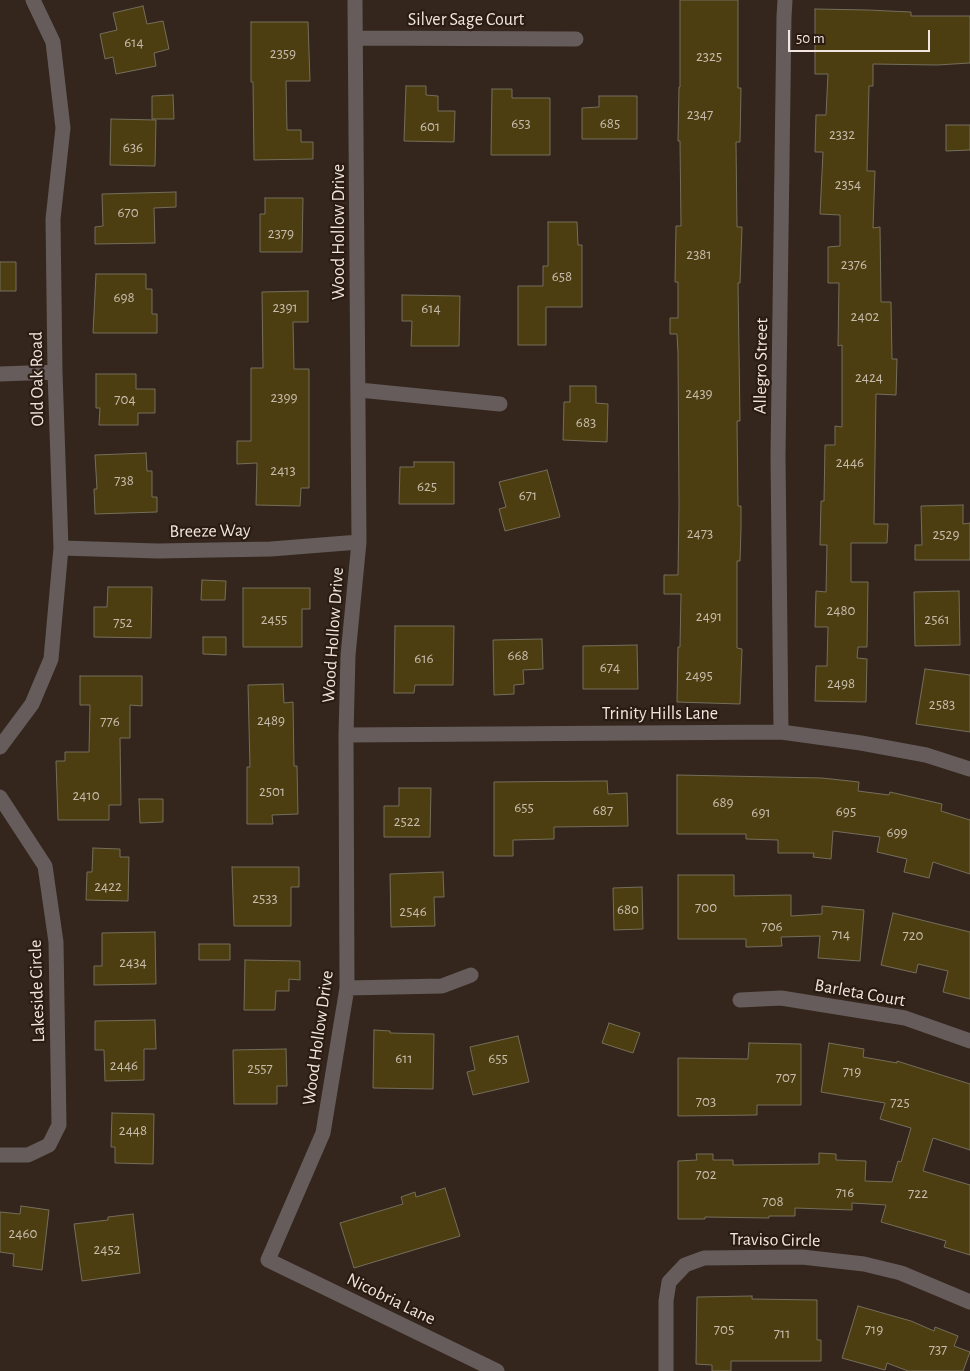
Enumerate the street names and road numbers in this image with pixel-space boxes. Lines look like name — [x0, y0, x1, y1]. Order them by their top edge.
street label: Silver Sage Court — [408, 9, 524, 31]
street label: Wood Hollow Drive — [328, 164, 350, 300]
street label: Allegro Street — [749, 318, 773, 414]
street label: Old Oak Road — [25, 331, 49, 427]
street label: Breeze Way — [169, 519, 251, 543]
street label: Wood Hollow Drive — [317, 566, 349, 704]
street label: Trinity Hills Lane — [602, 703, 718, 725]
street label: Lakeside Circle — [24, 939, 50, 1043]
street label: Wood Hollow Drive — [298, 969, 338, 1107]
street label: Barleta Court — [813, 974, 907, 1012]
street label: Traviso Circle — [729, 1228, 821, 1252]
street label: Nicobria Lane — [343, 1268, 439, 1330]

